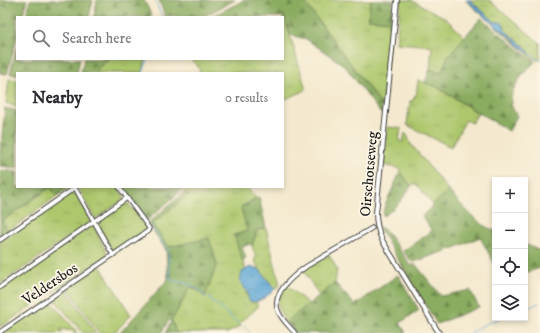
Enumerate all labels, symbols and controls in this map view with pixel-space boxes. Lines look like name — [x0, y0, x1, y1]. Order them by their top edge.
search box — [16, 16, 284, 60]
icon: search — [30, 27, 52, 49]
text: Search here — [62, 29, 131, 48]
text: Nearby — [32, 87, 82, 109]
text: 0 results — [225, 90, 268, 106]
street label: Oirschotseweg — [356, 130, 382, 218]
map controls — [492, 177, 528, 321]
button: + — [492, 177, 528, 213]
button: − — [492, 213, 528, 249]
button: locate — [492, 249, 528, 285]
street label: Veldersbos — [18, 258, 81, 310]
button: layers — [492, 285, 528, 321]

